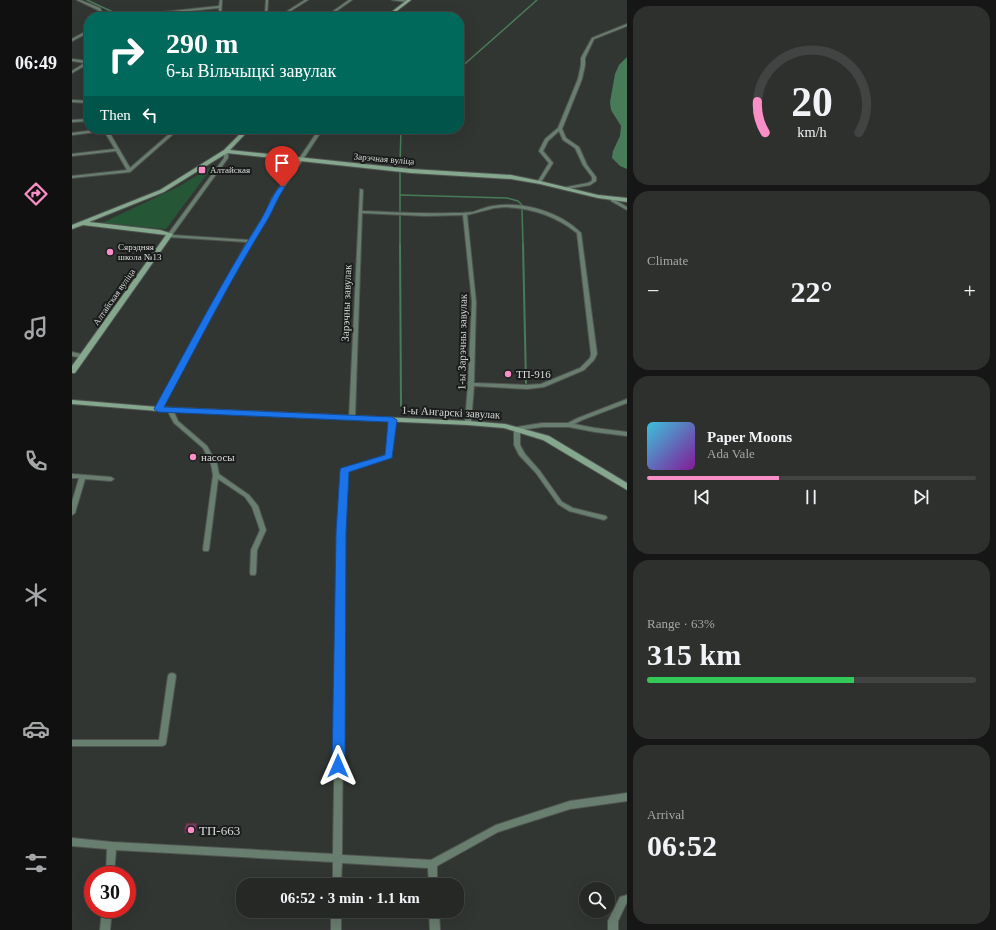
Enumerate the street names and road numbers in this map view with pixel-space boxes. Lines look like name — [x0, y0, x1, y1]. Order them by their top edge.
street label: Зарэчная вуліца — [353, 151, 415, 167]
street label: Зарэчны завулак — [339, 264, 353, 342]
street label: Алтайская вуліца — [91, 267, 137, 327]
street label: 1-ы Зарэчны завулак — [455, 293, 469, 390]
street label: 1-ы Ангарскі завулак — [401, 403, 501, 421]

